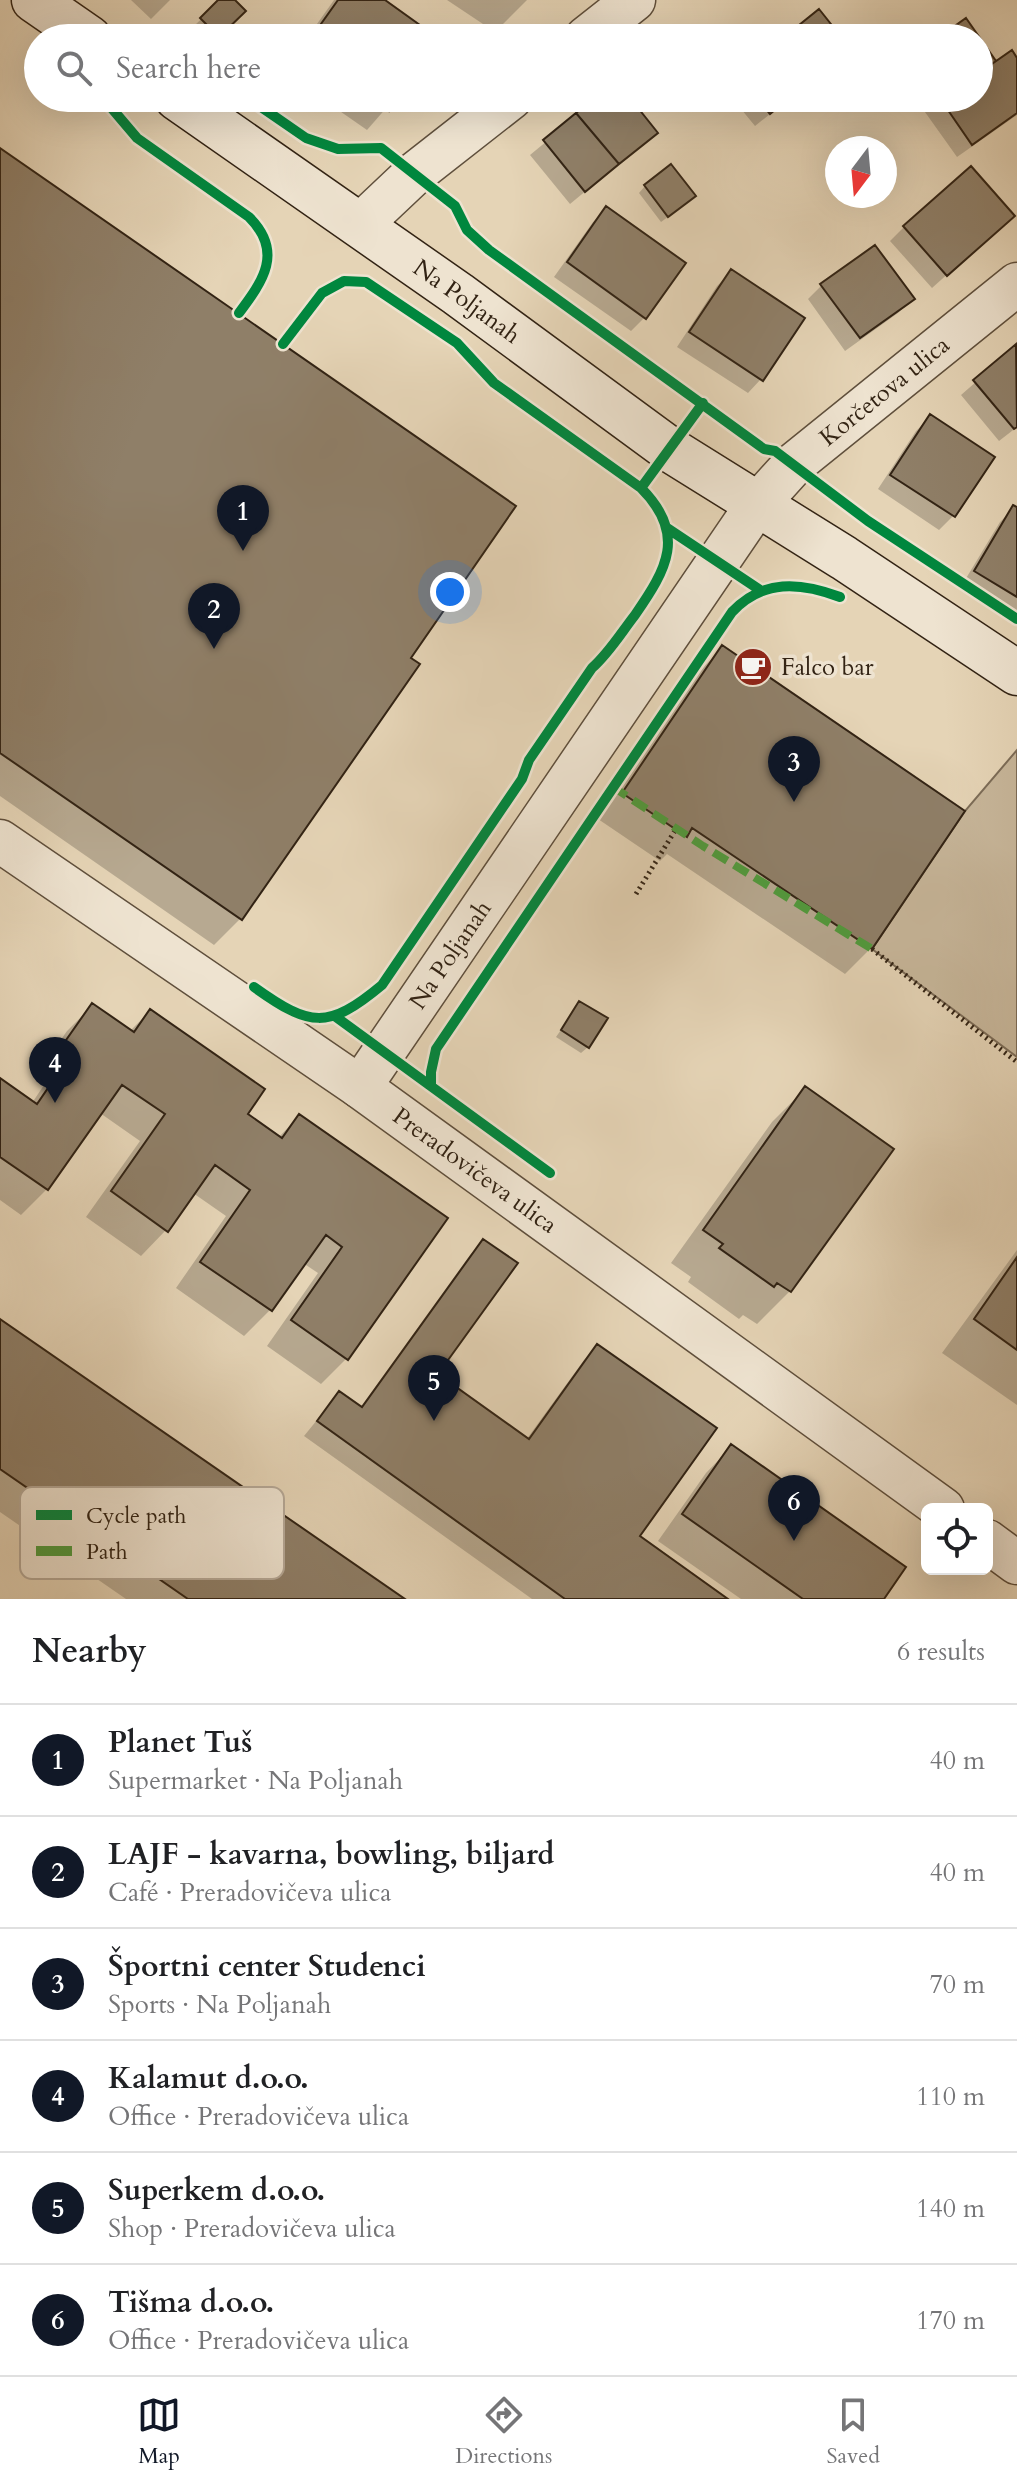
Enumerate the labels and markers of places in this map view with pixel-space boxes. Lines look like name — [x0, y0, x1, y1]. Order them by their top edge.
pin: 1 — [217, 485, 269, 551]
pin: 2 — [188, 583, 240, 649]
cafe icon: Falco bar — [732, 646, 774, 688]
place label: Falco bar — [781, 651, 874, 684]
pin: 3 — [768, 736, 820, 802]
pin: 4 — [29, 1037, 81, 1103]
pin: 5 — [408, 1355, 460, 1421]
pin: 6 — [768, 1475, 820, 1541]

